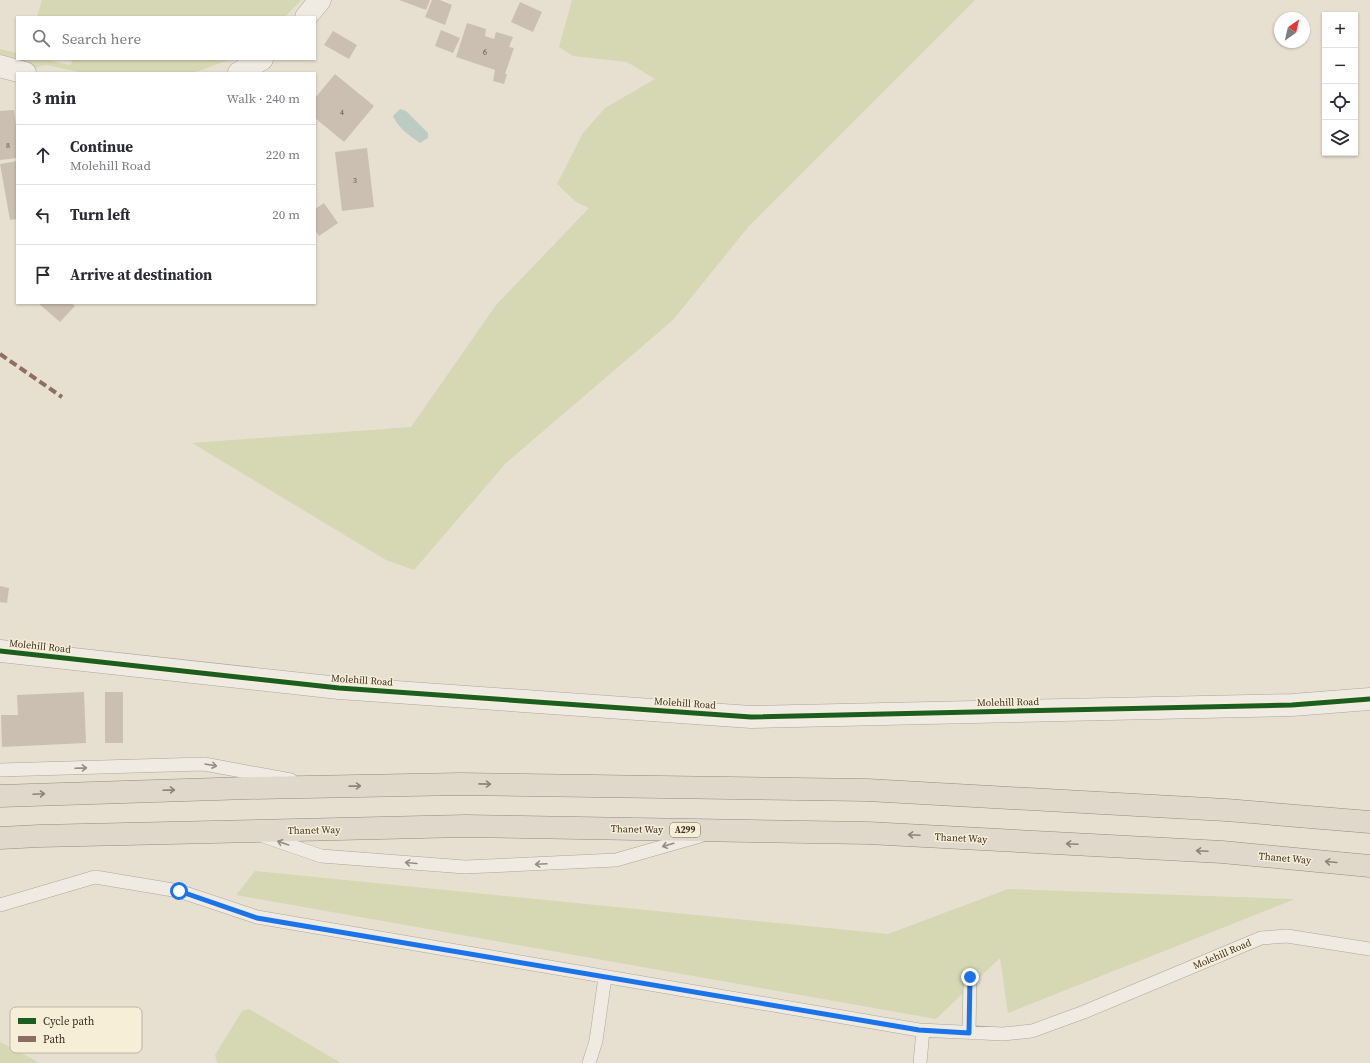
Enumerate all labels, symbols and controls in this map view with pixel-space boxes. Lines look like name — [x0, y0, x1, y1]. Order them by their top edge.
north arrow — [1274, 12, 1310, 48]
map controls — [1322, 12, 1358, 156]
button: + — [1322, 12, 1358, 48]
search box — [16, 16, 316, 60]
icon: search — [30, 27, 52, 49]
text: Search here — [62, 28, 141, 49]
house number: 6 — [483, 47, 487, 58]
button: − — [1322, 48, 1358, 84]
button: locate — [1322, 84, 1358, 120]
text: 3 min — [32, 86, 76, 110]
text: Walk · 240 m — [227, 90, 300, 107]
house number: 4 — [340, 107, 344, 118]
button: layers — [1322, 120, 1358, 156]
text: Continue — [70, 136, 133, 157]
house number: 8 — [6, 140, 10, 151]
icon: ahead — [32, 144, 54, 166]
text: 220 m — [266, 146, 300, 163]
text: Molehill Road — [70, 157, 151, 174]
house number: 3 — [353, 175, 357, 186]
icon: left — [32, 204, 54, 226]
text: Turn left — [70, 204, 130, 225]
text: 20 m — [272, 206, 300, 223]
icon: arrive — [32, 264, 54, 286]
text: Arrive at destination — [70, 264, 212, 285]
street label: Molehill Road — [8, 636, 72, 656]
street label: Molehill Road — [331, 671, 394, 689]
street label: Molehill Road — [654, 694, 717, 712]
street label: Molehill Road — [977, 695, 1039, 709]
one-way arrow — [204, 761, 217, 769]
one-way arrow — [74, 764, 87, 772]
one-way arrow — [478, 780, 491, 788]
one-way arrow — [348, 782, 361, 790]
one-way arrow — [162, 786, 175, 794]
one-way arrow — [32, 790, 45, 798]
street label: Thanet Way — [611, 822, 664, 836]
street label: Thanet Way — [288, 823, 341, 837]
road number: A299 — [670, 823, 700, 837]
street label: Thanet Way — [934, 830, 988, 846]
one-way arrow — [908, 832, 921, 839]
one-way arrow — [277, 839, 290, 846]
one-way arrow — [1066, 840, 1079, 848]
one-way arrow — [662, 842, 675, 849]
one-way arrow — [1196, 848, 1209, 855]
street label: Thanet Way — [1258, 849, 1313, 867]
one-way arrow — [1325, 858, 1338, 866]
one-way arrow — [405, 859, 418, 867]
one-way arrow — [535, 860, 548, 867]
route start — [170, 882, 188, 900]
street label: Molehill Road — [1191, 936, 1253, 972]
route end — [961, 968, 979, 986]
legend — [10, 1007, 142, 1053]
text: Cycle path — [43, 1014, 95, 1029]
text: Path — [43, 1032, 66, 1047]

